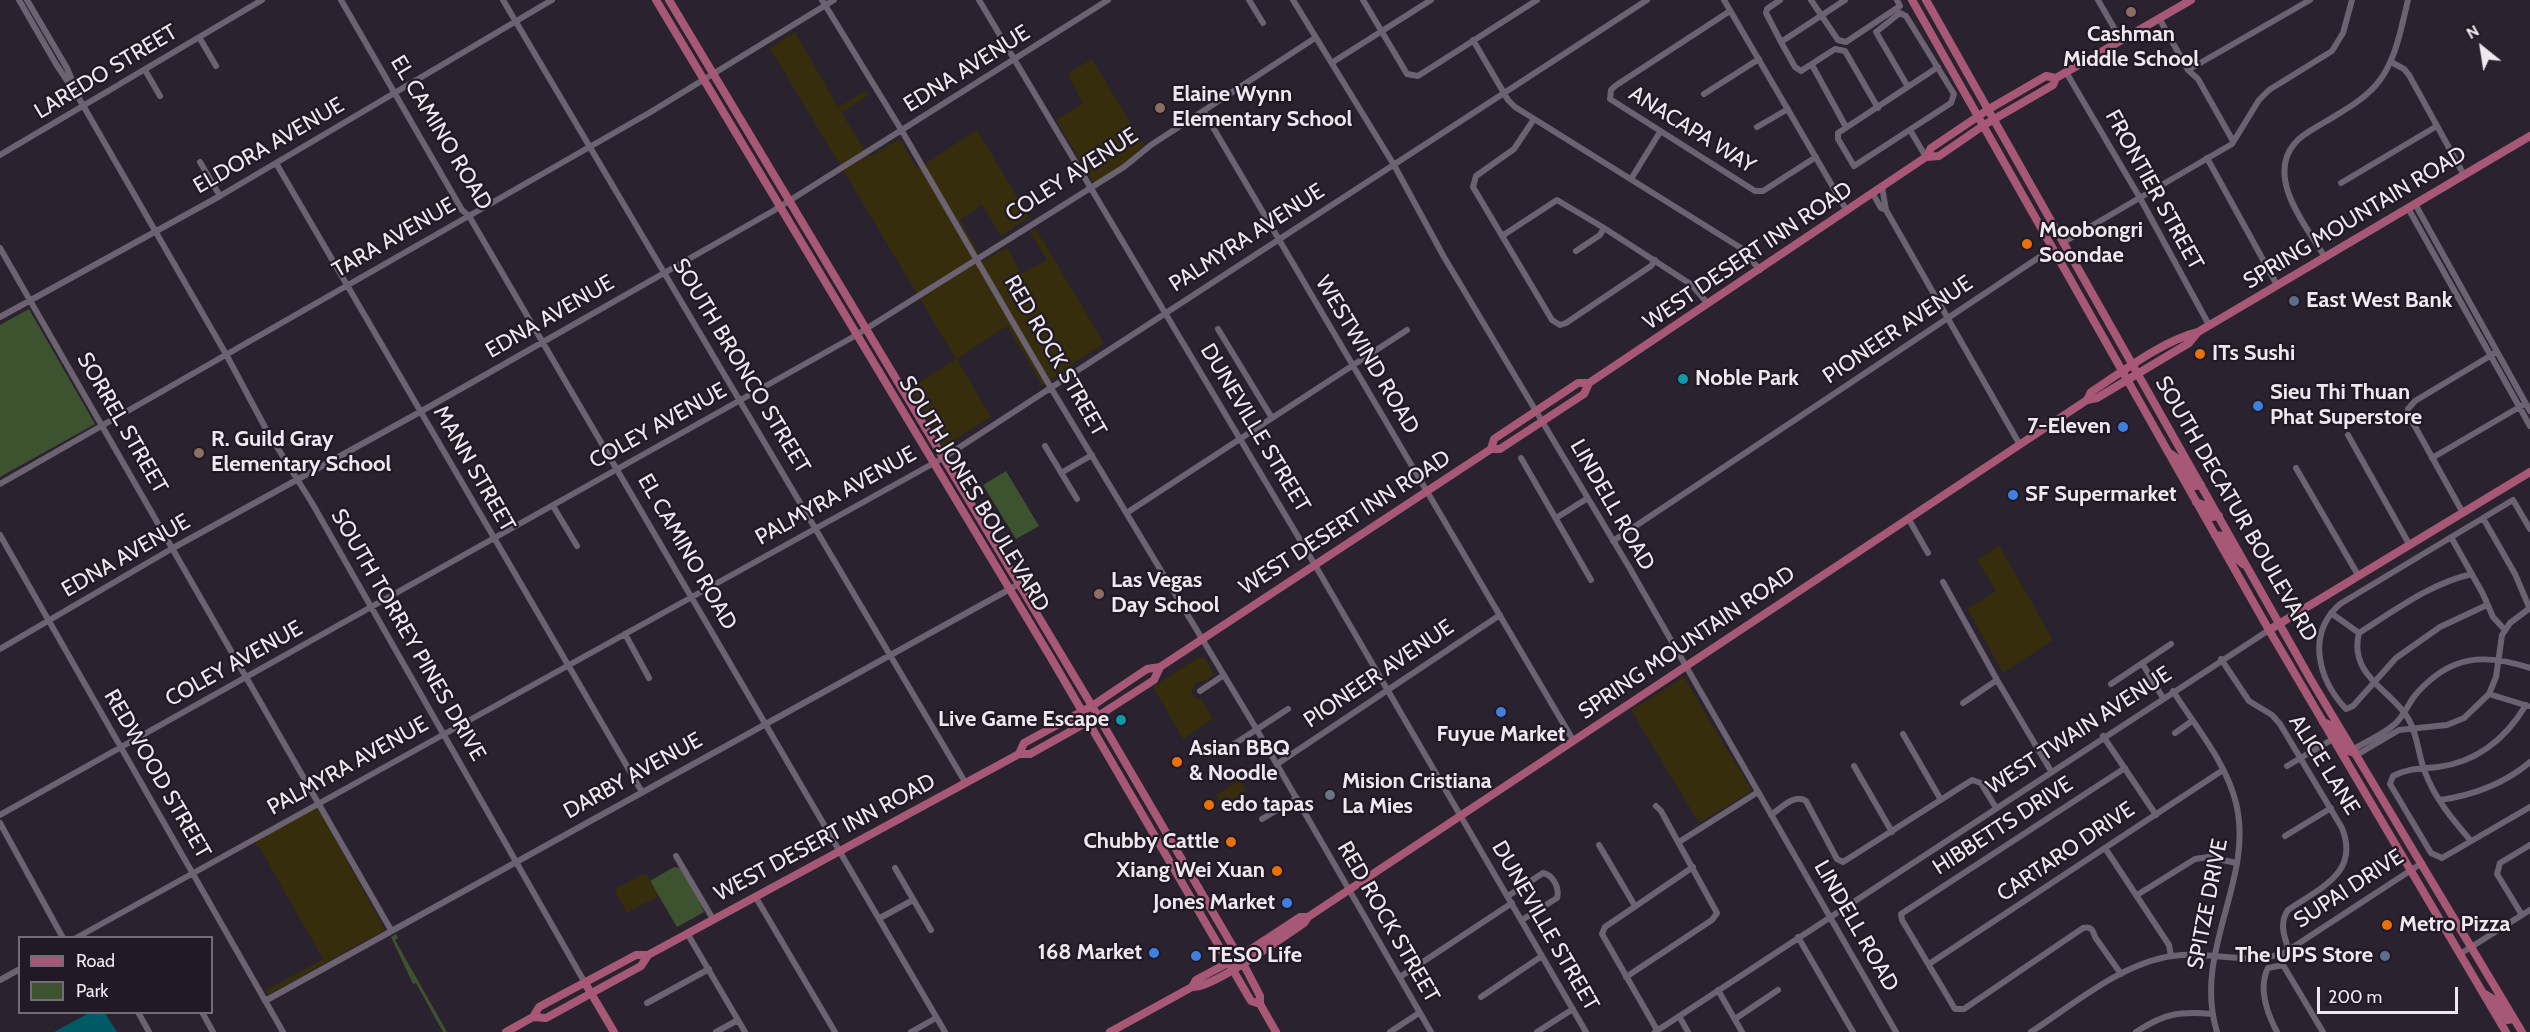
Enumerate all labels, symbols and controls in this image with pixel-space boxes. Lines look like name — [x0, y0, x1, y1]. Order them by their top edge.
marker: Cashman Middle School — [2124, 5, 2138, 19]
north arrow — [2452, 18, 2512, 78]
street label: LAREDO STREET — [30, 19, 182, 125]
street label: EDNA AVENUE — [899, 20, 1035, 118]
text: N — [2463, 21, 2482, 43]
place label: Cashman Middle School — [2063, 22, 2199, 74]
street label: EL CAMINO ROAD — [384, 51, 498, 215]
street label: ANACAPA WAY — [1624, 81, 1760, 179]
place label: Elaine Wynn Elementary School — [1172, 82, 1352, 134]
street label: ELDORA AVENUE — [189, 92, 349, 200]
marker: Elaine Wynn Elementary School — [1153, 101, 1167, 115]
street label: FRONTIER STREET — [2099, 105, 2209, 275]
street label: COLEY AVENUE — [1001, 122, 1143, 228]
street label: SPRING MOUNTAIN ROAD — [2239, 141, 2471, 295]
street label: WEST DESERT INN ROAD — [1638, 176, 1858, 336]
street label: PALMYRA AVENUE — [1165, 178, 1329, 298]
street label: TARA AVENUE — [328, 192, 460, 284]
place label: Moobongri Soondae — [2039, 218, 2143, 270]
marker: Moobongri Soondae — [2020, 237, 2034, 251]
street label: SOUTH BRONCO STREET — [666, 254, 816, 478]
street label: EDNA AVENUE — [481, 270, 619, 364]
street label: PIONEER AVENUE — [1818, 270, 1978, 390]
street label: RED ROCK STREET — [998, 271, 1112, 441]
street label: WESTWIND ROAD — [1309, 271, 1425, 439]
place label: East West Bank — [2306, 288, 2452, 314]
marker: East West Bank — [2287, 294, 2301, 308]
street label: DUNEVILLE STREET — [1194, 339, 1316, 517]
place label: ITs Sushi — [2212, 341, 2295, 367]
marker: ITs Sushi — [2193, 347, 2207, 361]
street label: SORREL STREET — [71, 348, 173, 498]
place label: Noble Park — [1695, 366, 1799, 392]
street label: SOUTH JONES BOULEVARD — [893, 371, 1055, 617]
marker: Noble Park — [1676, 372, 1690, 386]
street label: SOUTH DECATUR BOULEVARD — [2149, 372, 2323, 646]
street label: COLEY AVENUE — [585, 377, 731, 475]
place label: Sieu Thi Thuan Phat Superstore — [2270, 380, 2422, 432]
marker: Sieu Thi Thuan Phat Superstore — [2251, 399, 2265, 413]
street label: MANN STREET — [427, 401, 521, 537]
place label: 7-Eleven — [2027, 414, 2111, 440]
marker: 7-Eleven — [2116, 420, 2130, 434]
place label: R. Guild Gray Elementary School — [211, 427, 391, 478]
street label: LINDELL ROAD — [1564, 435, 1660, 575]
street label: PALMYRA AVENUE — [751, 441, 921, 551]
street label: WEST DESERT INN ROAD — [1234, 445, 1456, 601]
marker: R. Guild Gray Elementary School — [192, 446, 206, 460]
street label: EL CAMINO ROAD — [632, 469, 742, 635]
place label: SF Supermarket — [2025, 482, 2177, 508]
marker: SF Supermarket — [2006, 488, 2020, 502]
street label: SOUTH TORREY PINES DRIVE — [325, 504, 491, 766]
street label: EDNA AVENUE — [57, 509, 195, 603]
street label: SPRING MOUNTAIN ROAD — [1574, 561, 1800, 725]
place label: Las Vegas Day School — [1111, 568, 1220, 620]
marker: Las Vegas Day School — [1092, 587, 1106, 601]
street label: PIONEER AVENUE — [1299, 614, 1459, 734]
street label: COLEY AVENUE — [161, 615, 307, 713]
street label: WEST TWAIN AVENUE — [1981, 661, 2177, 801]
street label: REDWOOD STREET — [98, 685, 216, 863]
marker: Fuyue Market — [1494, 705, 1508, 719]
place label: Live Game Escape — [938, 707, 1109, 733]
street label: ALICE LANE — [2283, 710, 2365, 820]
street label: PALMYRA AVENUE — [263, 711, 433, 821]
marker: Live Game Escape — [1114, 713, 1128, 727]
place label: Fuyue Market — [1437, 722, 1565, 748]
street label: DARBY AVENUE — [559, 727, 707, 825]
place label: Asian BBQ & Noodle — [1189, 736, 1290, 788]
marker: Asian BBQ & Noodle — [1170, 755, 1184, 769]
street label: WEST DESERT INN ROAD — [710, 768, 940, 908]
place label: Mision Cristiana La Mies — [1342, 769, 1492, 820]
street label: HIBBETTS DRIVE — [1928, 771, 2078, 881]
marker: Mision Cristiana La Mies — [1323, 788, 1337, 802]
place label: edo tapas — [1221, 792, 1314, 818]
street label: CARTARO DRIVE — [1992, 796, 2140, 908]
marker: edo tapas — [1202, 798, 1216, 812]
place label: Chubby Cattle — [1083, 829, 1219, 855]
marker: Chubby Cattle — [1224, 835, 1238, 849]
street label: DUNEVILLE STREET — [1486, 836, 1604, 1016]
street label: SPITZE DRIVE — [2182, 836, 2234, 972]
street label: RED ROCK STREET — [1331, 837, 1445, 1007]
street label: SUPAI DRIVE — [2289, 844, 2409, 934]
street label: LINDELL ROAD — [1808, 856, 1904, 996]
place label: Xiang Wei Xuan — [1116, 858, 1265, 884]
marker: Xiang Wei Xuan — [1270, 864, 1284, 878]
place label: Jones Market — [1153, 890, 1275, 916]
marker: Jones Market — [1280, 896, 1294, 910]
place label: Metro Pizza — [2399, 912, 2510, 938]
marker: Metro Pizza — [2380, 918, 2394, 932]
legend — [18, 936, 213, 1014]
place label: 168 Market — [1038, 940, 1142, 966]
place label: TESO Life — [1208, 943, 1302, 969]
place label: The UPS Store — [2235, 943, 2373, 969]
marker: 168 Market — [1147, 946, 1161, 960]
marker: TESO Life — [1189, 949, 1203, 963]
marker: The UPS Store — [2378, 949, 2392, 963]
text: Road — [76, 950, 115, 972]
scale bar — [2320, 975, 2461, 1013]
text: Park — [76, 980, 108, 1002]
text: 200 m — [2328, 986, 2382, 1008]

